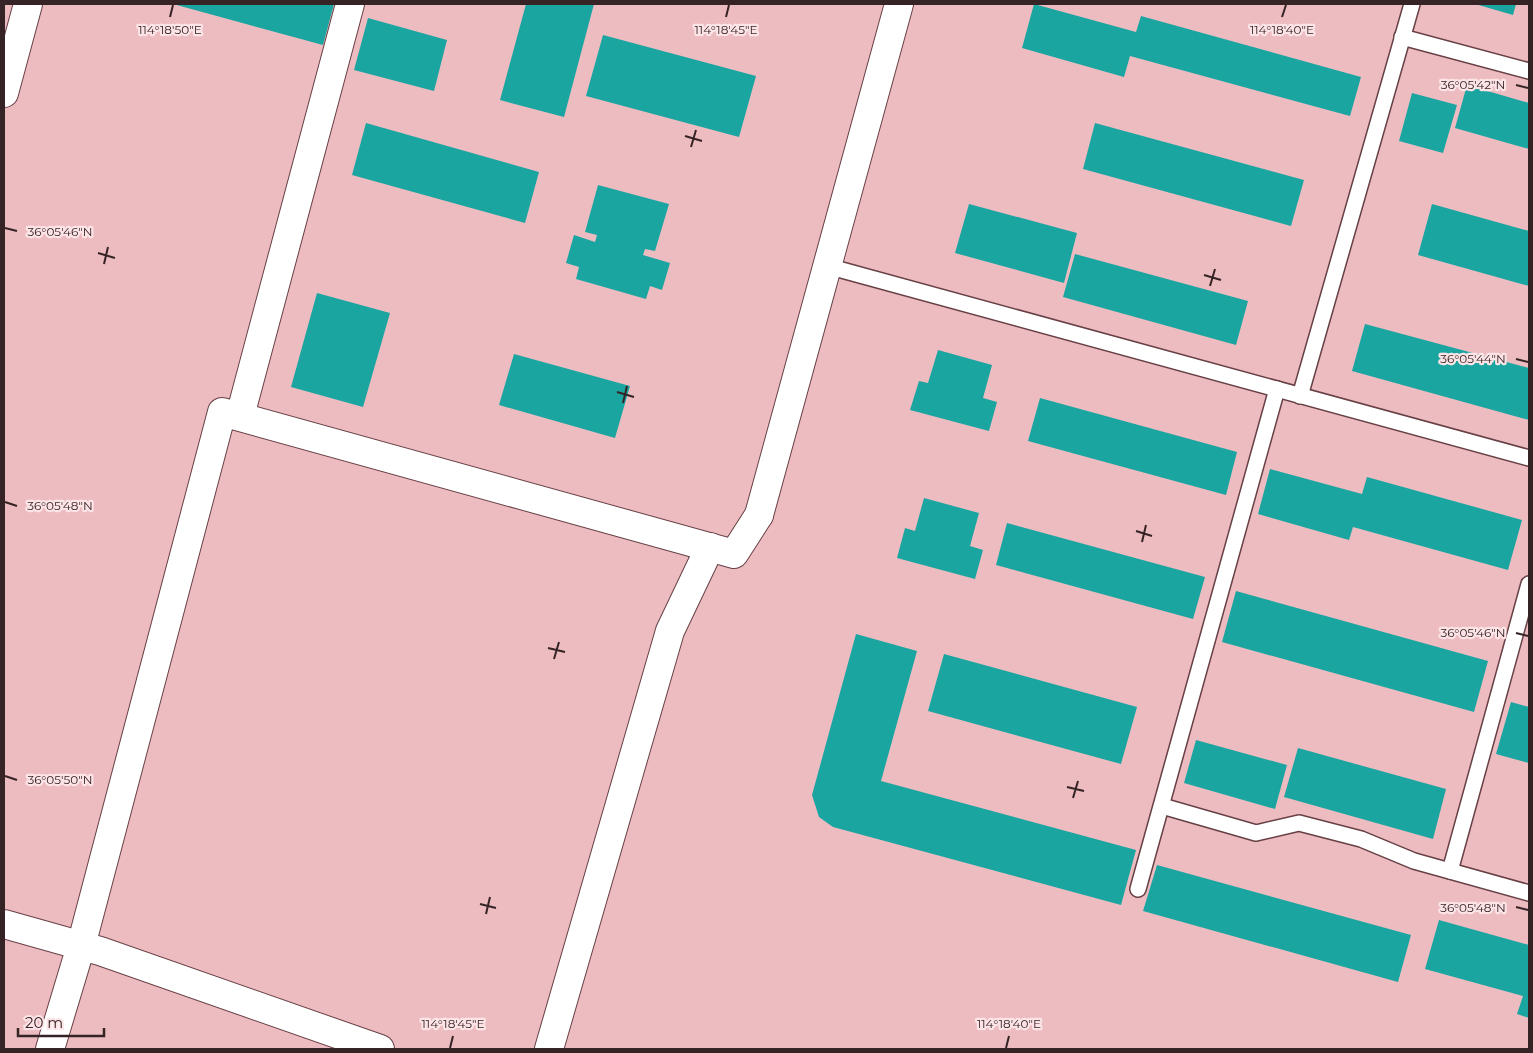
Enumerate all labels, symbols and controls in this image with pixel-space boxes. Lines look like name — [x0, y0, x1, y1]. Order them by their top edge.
text: 114°18'50"E — [138, 22, 202, 37]
text: 114°18'45"E — [695, 22, 757, 37]
text: 114°18'40"E — [1250, 22, 1314, 37]
text: 36°05'42"N — [1441, 77, 1505, 92]
text: 36°05'46"N — [28, 224, 92, 239]
text: 36°05'44"N — [1440, 351, 1506, 366]
text: 36°05'48"N — [27, 498, 93, 513]
text: 36°05'46"N — [1441, 625, 1505, 640]
text: 36°05'50"N — [27, 772, 93, 787]
text: 36°05'48"N — [1440, 900, 1506, 915]
scale bar — [18, 1006, 104, 1038]
text: 20 m — [25, 1013, 63, 1032]
text: 114°18'45"E — [422, 1016, 484, 1031]
text: 114°18'40"E — [977, 1016, 1041, 1031]

